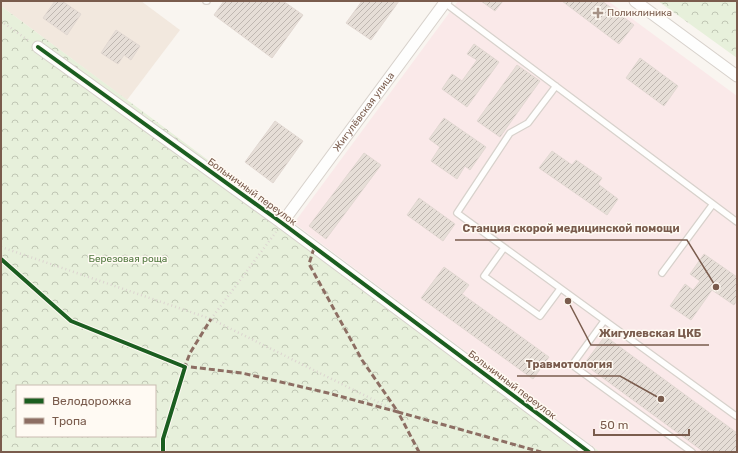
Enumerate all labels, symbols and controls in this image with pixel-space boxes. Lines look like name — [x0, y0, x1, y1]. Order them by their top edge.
marker: Поликлиника — [592, 7, 604, 19]
place label: Поликлиника — [607, 7, 672, 19]
street label: Жигулёвская улица — [331, 70, 397, 154]
street label: Больничный переулок — [205, 156, 299, 229]
callout: Станция скорой медицинской помощи — [455, 217, 687, 240]
text: Станция скорой медицинской помощи — [463, 222, 679, 235]
park label: Березовая роща — [89, 253, 167, 265]
callout: Жигулевская ЦКБ — [591, 322, 709, 345]
text: Жигулевская ЦКБ — [599, 327, 702, 340]
street label: Больничный переулок — [466, 348, 559, 422]
callout: Травмотология — [517, 353, 620, 376]
text: Травмотология — [526, 358, 612, 371]
legend — [16, 385, 156, 437]
text: Велодорожка — [52, 394, 131, 408]
scale bar — [594, 411, 689, 437]
text: Тропа — [52, 414, 87, 428]
text: 50 m — [600, 418, 628, 432]

